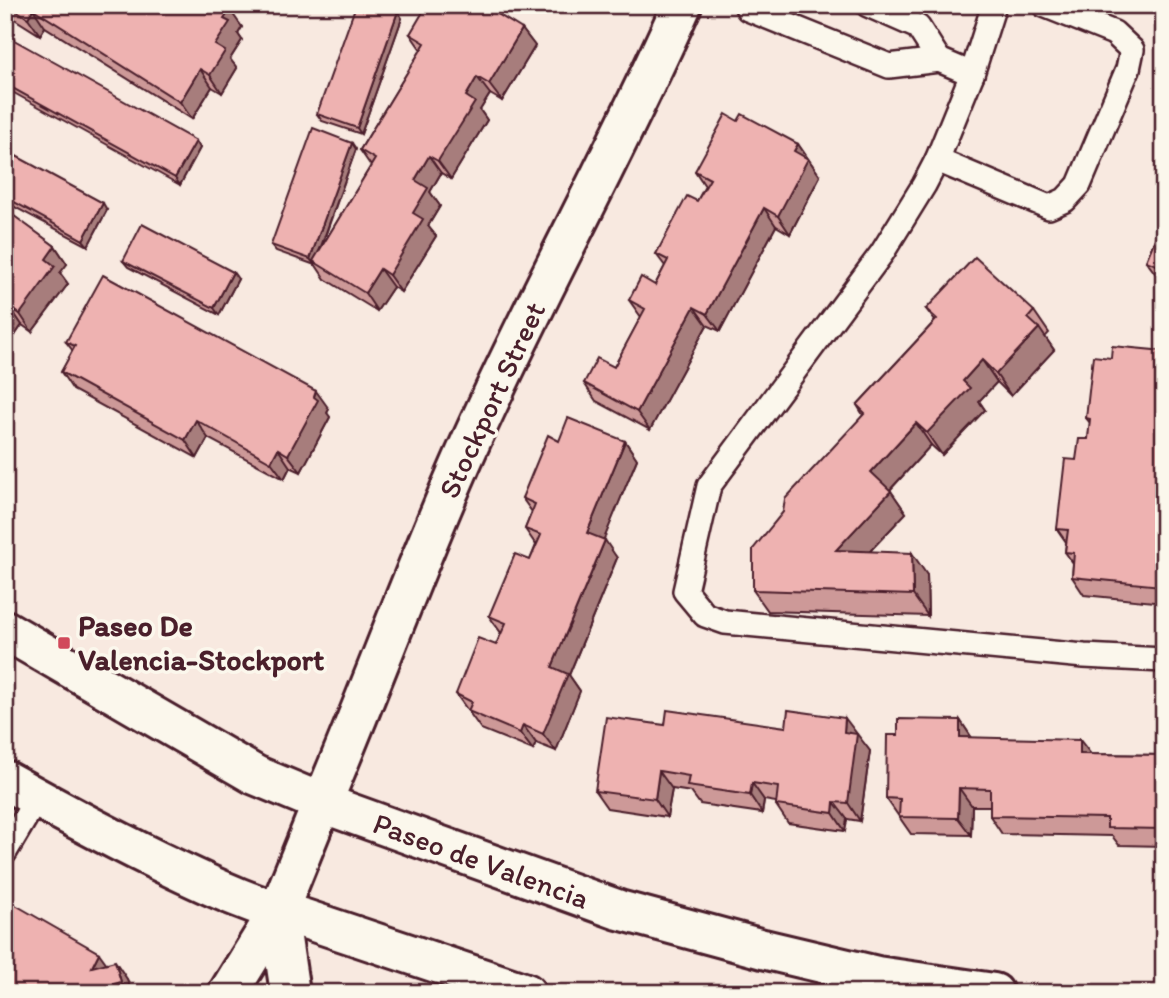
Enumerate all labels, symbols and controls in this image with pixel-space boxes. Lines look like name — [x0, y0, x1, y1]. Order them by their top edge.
street label: Stockport Street — [430, 296, 553, 504]
place label: Paseo De Valencia-Stockport — [78, 607, 324, 678]
marker: Paseo De Valencia-Stockport — [56, 635, 72, 651]
street label: Paseo de Valencia — [368, 804, 594, 917]

